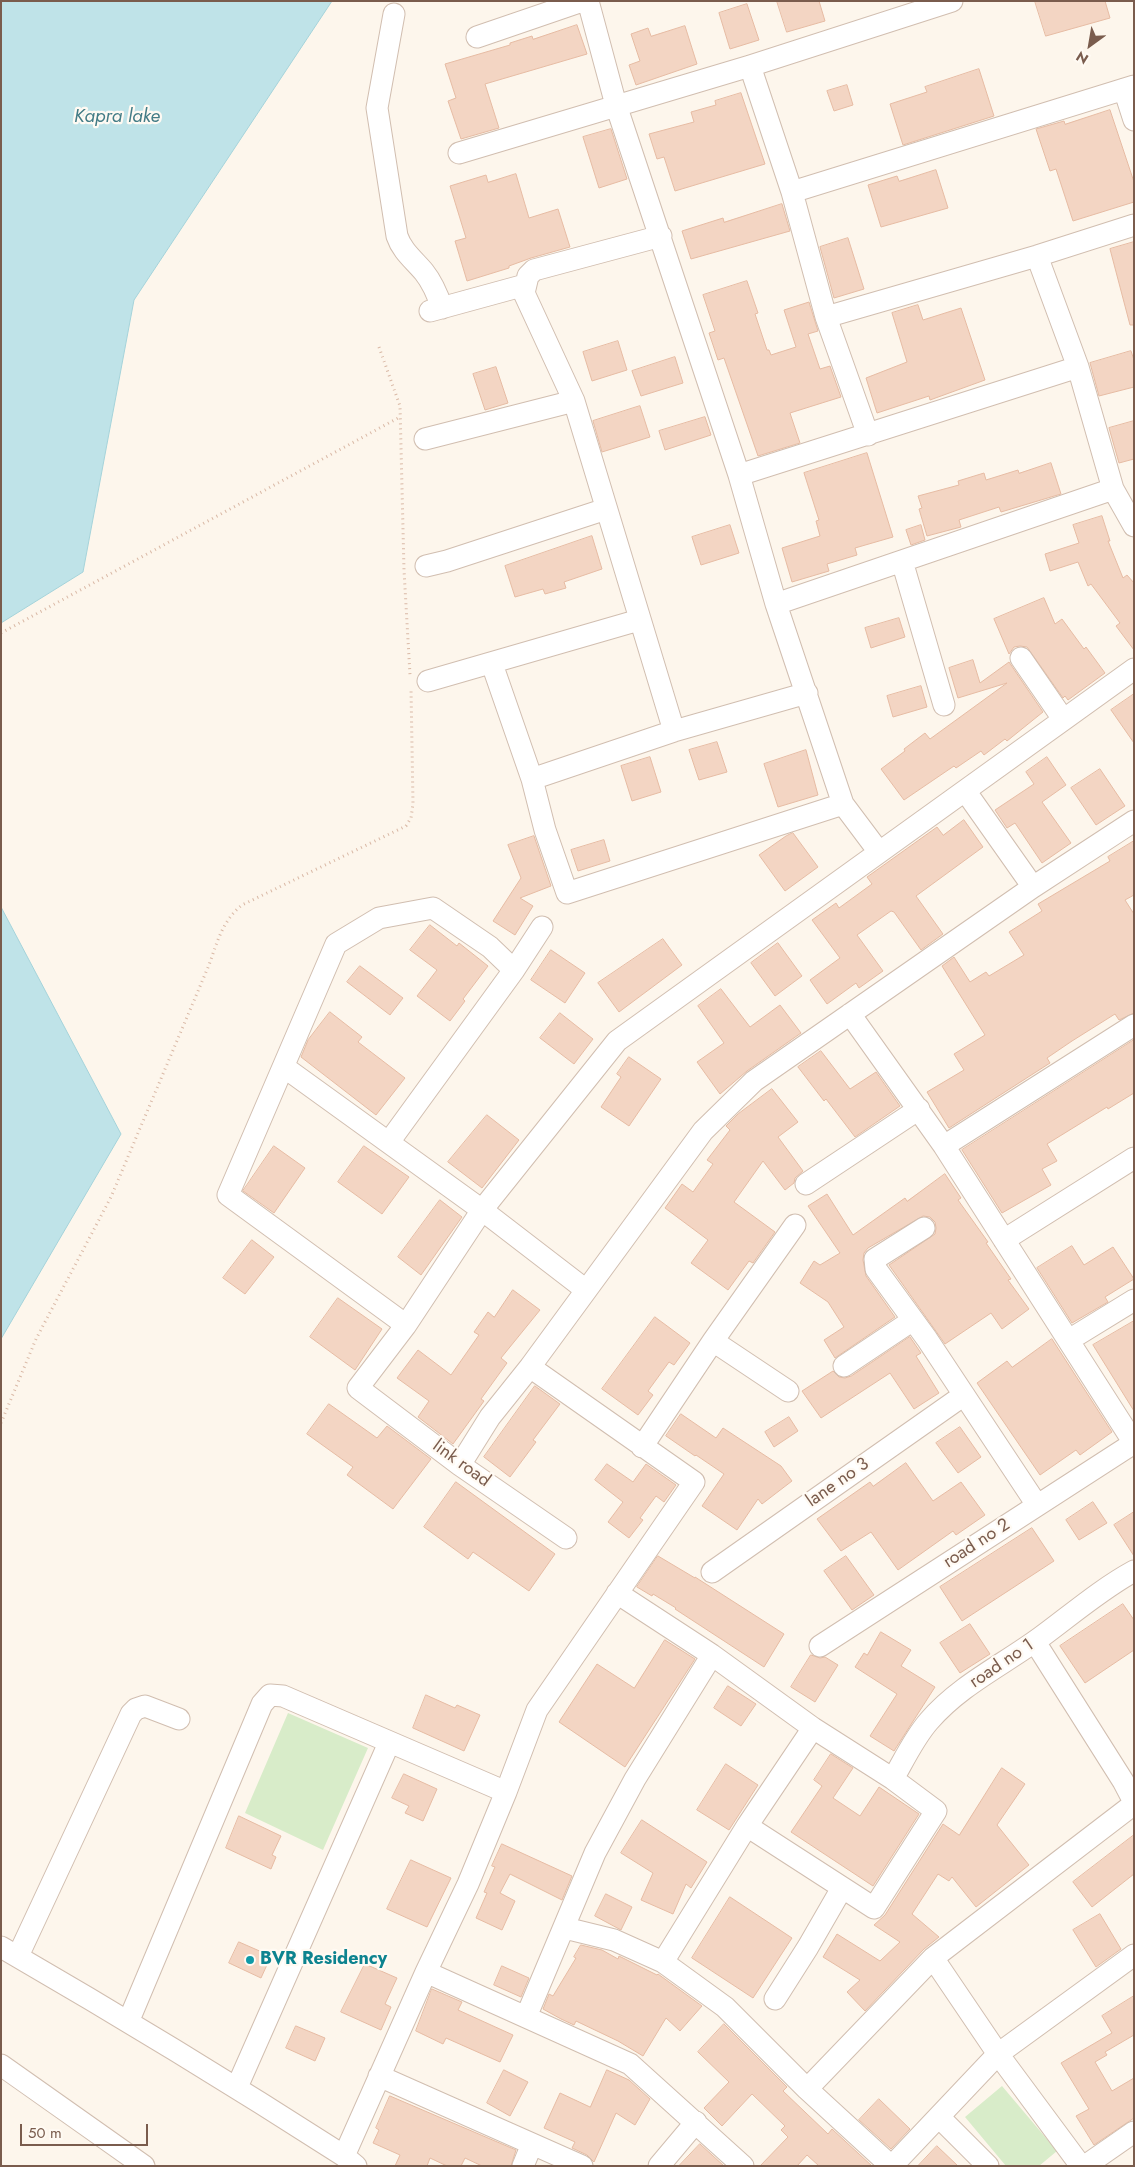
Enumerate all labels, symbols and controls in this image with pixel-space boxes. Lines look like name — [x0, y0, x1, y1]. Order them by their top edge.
north arrow — [1065, 20, 1115, 70]
text: N — [1072, 46, 1092, 69]
water label: Kapra lake — [74, 106, 160, 128]
street label: link road — [428, 1436, 494, 1492]
street label: lane no 3 — [803, 1454, 873, 1512]
street label: road no 2 — [940, 1515, 1014, 1573]
street label: road no 1 — [966, 1635, 1038, 1693]
place label: BVR Residency — [260, 1949, 387, 1971]
marker: BVR Residency — [244, 1954, 256, 1966]
scale bar — [22, 2114, 150, 2146]
text: 50 m — [28, 2122, 62, 2144]

